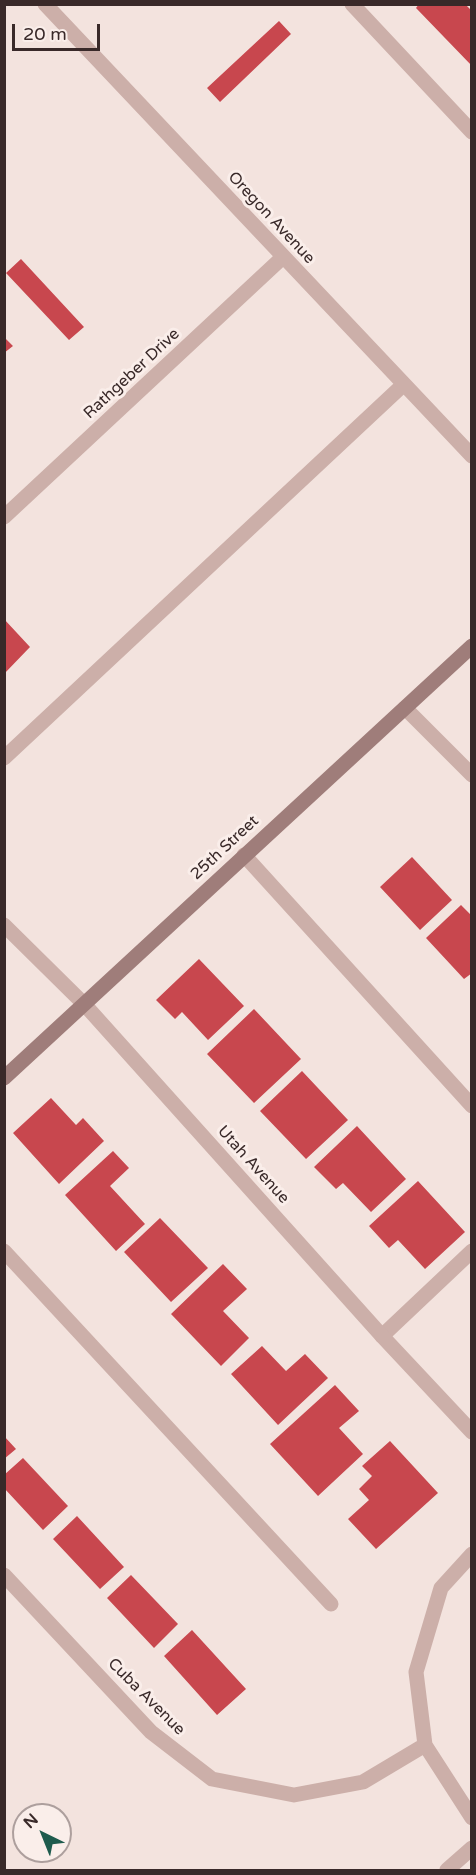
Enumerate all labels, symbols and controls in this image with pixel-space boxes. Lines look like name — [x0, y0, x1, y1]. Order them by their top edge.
scale bar — [15, 12, 104, 50]
text: 20 m — [23, 23, 67, 45]
street label: Oregon Avenue — [223, 168, 319, 268]
street label: Rathgeber Drive — [80, 325, 184, 423]
street label: 25th Street — [187, 812, 263, 884]
street label: Utah Avenue — [213, 1122, 293, 1208]
street label: Cuba Avenue — [103, 1654, 189, 1740]
north arrow — [12, 1803, 72, 1863]
text: N — [20, 1810, 43, 1833]

